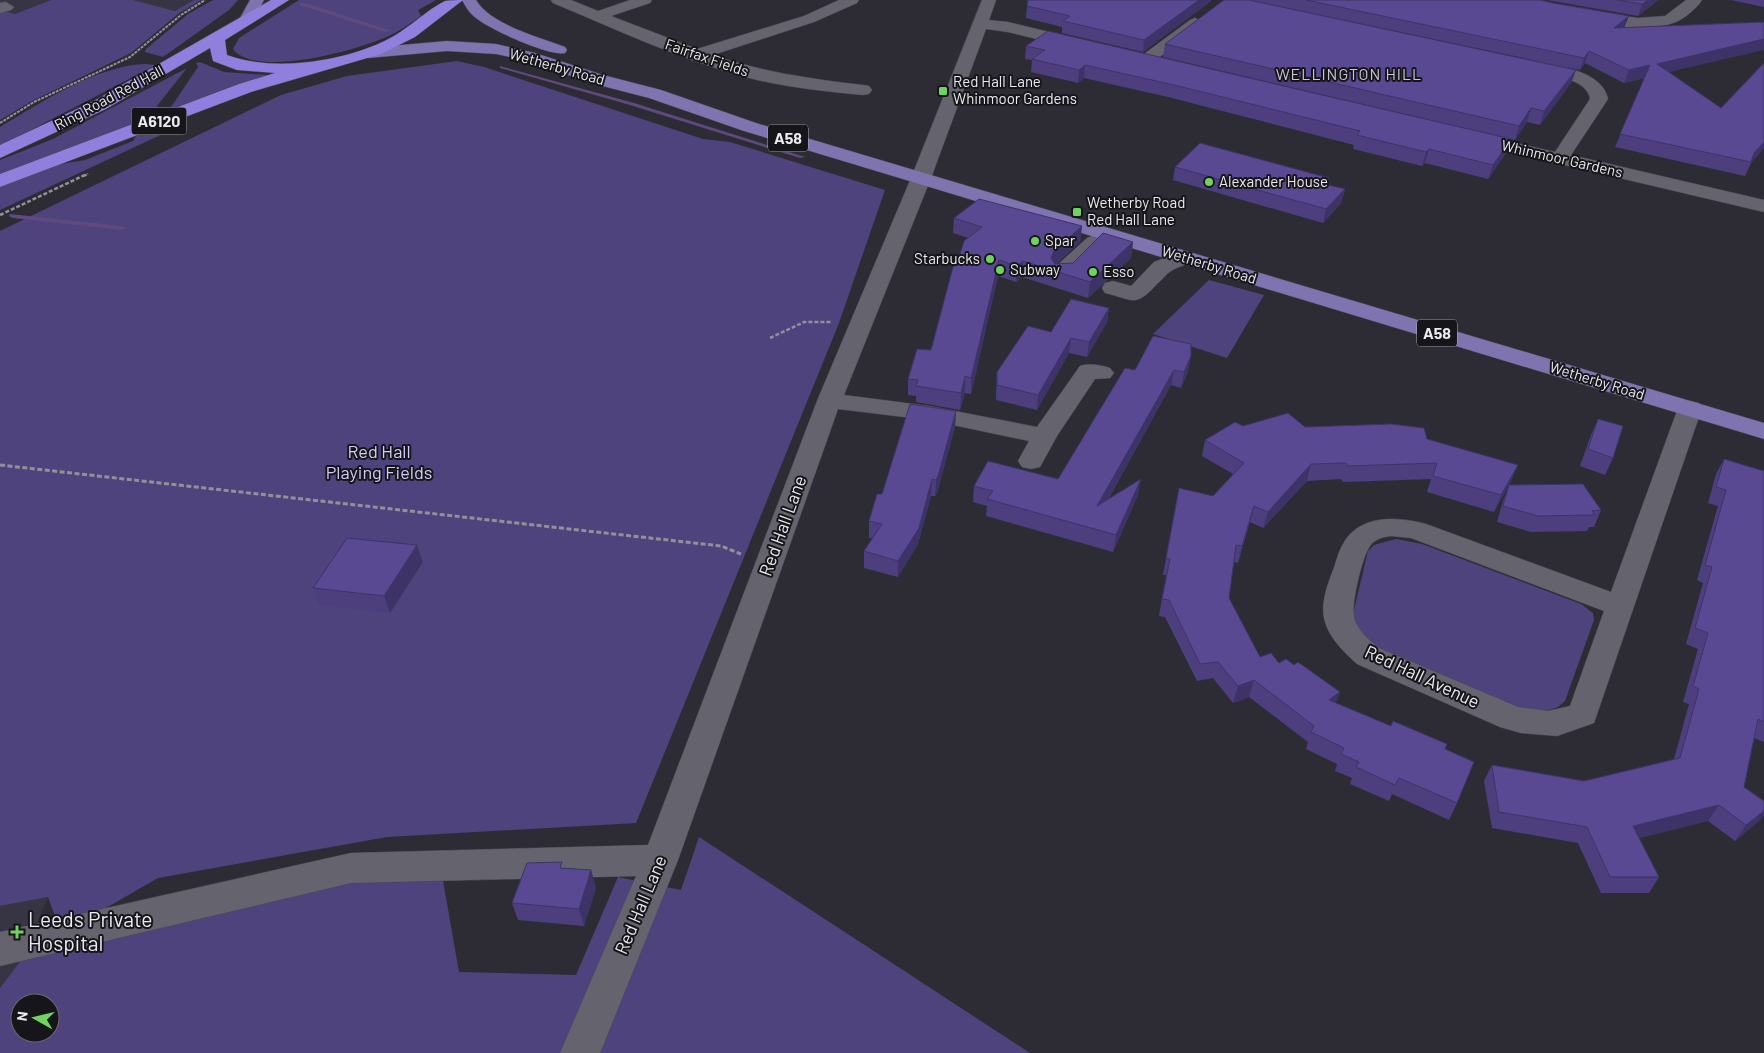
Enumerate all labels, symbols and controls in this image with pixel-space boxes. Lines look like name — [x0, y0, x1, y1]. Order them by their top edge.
street label: Fairfax Fields — [663, 34, 752, 80]
street label: Wetherby Road — [508, 44, 607, 88]
street label: Ring Road Red Hall — [51, 61, 166, 133]
district label: WELLINGTON HILL — [1276, 64, 1422, 83]
place label: Red Hall Lane Whinmoor Gardens — [953, 72, 1077, 107]
marker: Red Hall Lane Whinmoor Gardens — [937, 85, 949, 97]
road number: A6120 — [132, 108, 186, 134]
road number: A58 — [768, 125, 808, 152]
street label: Whinmoor Gardens — [1500, 135, 1625, 181]
place label: Alexander House — [1219, 172, 1328, 190]
marker: Alexander House — [1203, 176, 1215, 188]
place label: Wetherby Road Red Hall Lane — [1087, 193, 1185, 228]
marker: Wetherby Road Red Hall Lane — [1071, 206, 1083, 218]
place label: Spar — [1045, 231, 1076, 249]
marker: Spar — [1029, 235, 1041, 247]
street label: Wetherby Road — [1160, 241, 1259, 287]
place label: Starbucks — [914, 249, 980, 267]
marker: Starbucks — [984, 253, 996, 265]
place label: Subway — [1010, 260, 1060, 278]
place label: Esso — [1103, 262, 1134, 280]
marker: Subway — [994, 264, 1006, 276]
marker: Esso — [1087, 266, 1099, 278]
road number: A58 — [1417, 319, 1457, 346]
street label: Wetherby Road — [1548, 357, 1647, 403]
park label: Red Hall Playing Fields — [326, 440, 432, 483]
street label: Red Hall Lane — [754, 472, 810, 579]
street label: Red Hall Avenue — [1362, 640, 1483, 712]
street label: Red Hall Lane — [609, 852, 671, 957]
place label: Leeds Private Hospital — [28, 906, 152, 955]
marker: Leeds Private Hospital — [10, 925, 24, 939]
north arrow — [10, 993, 60, 1043]
text: N — [13, 1010, 31, 1022]

